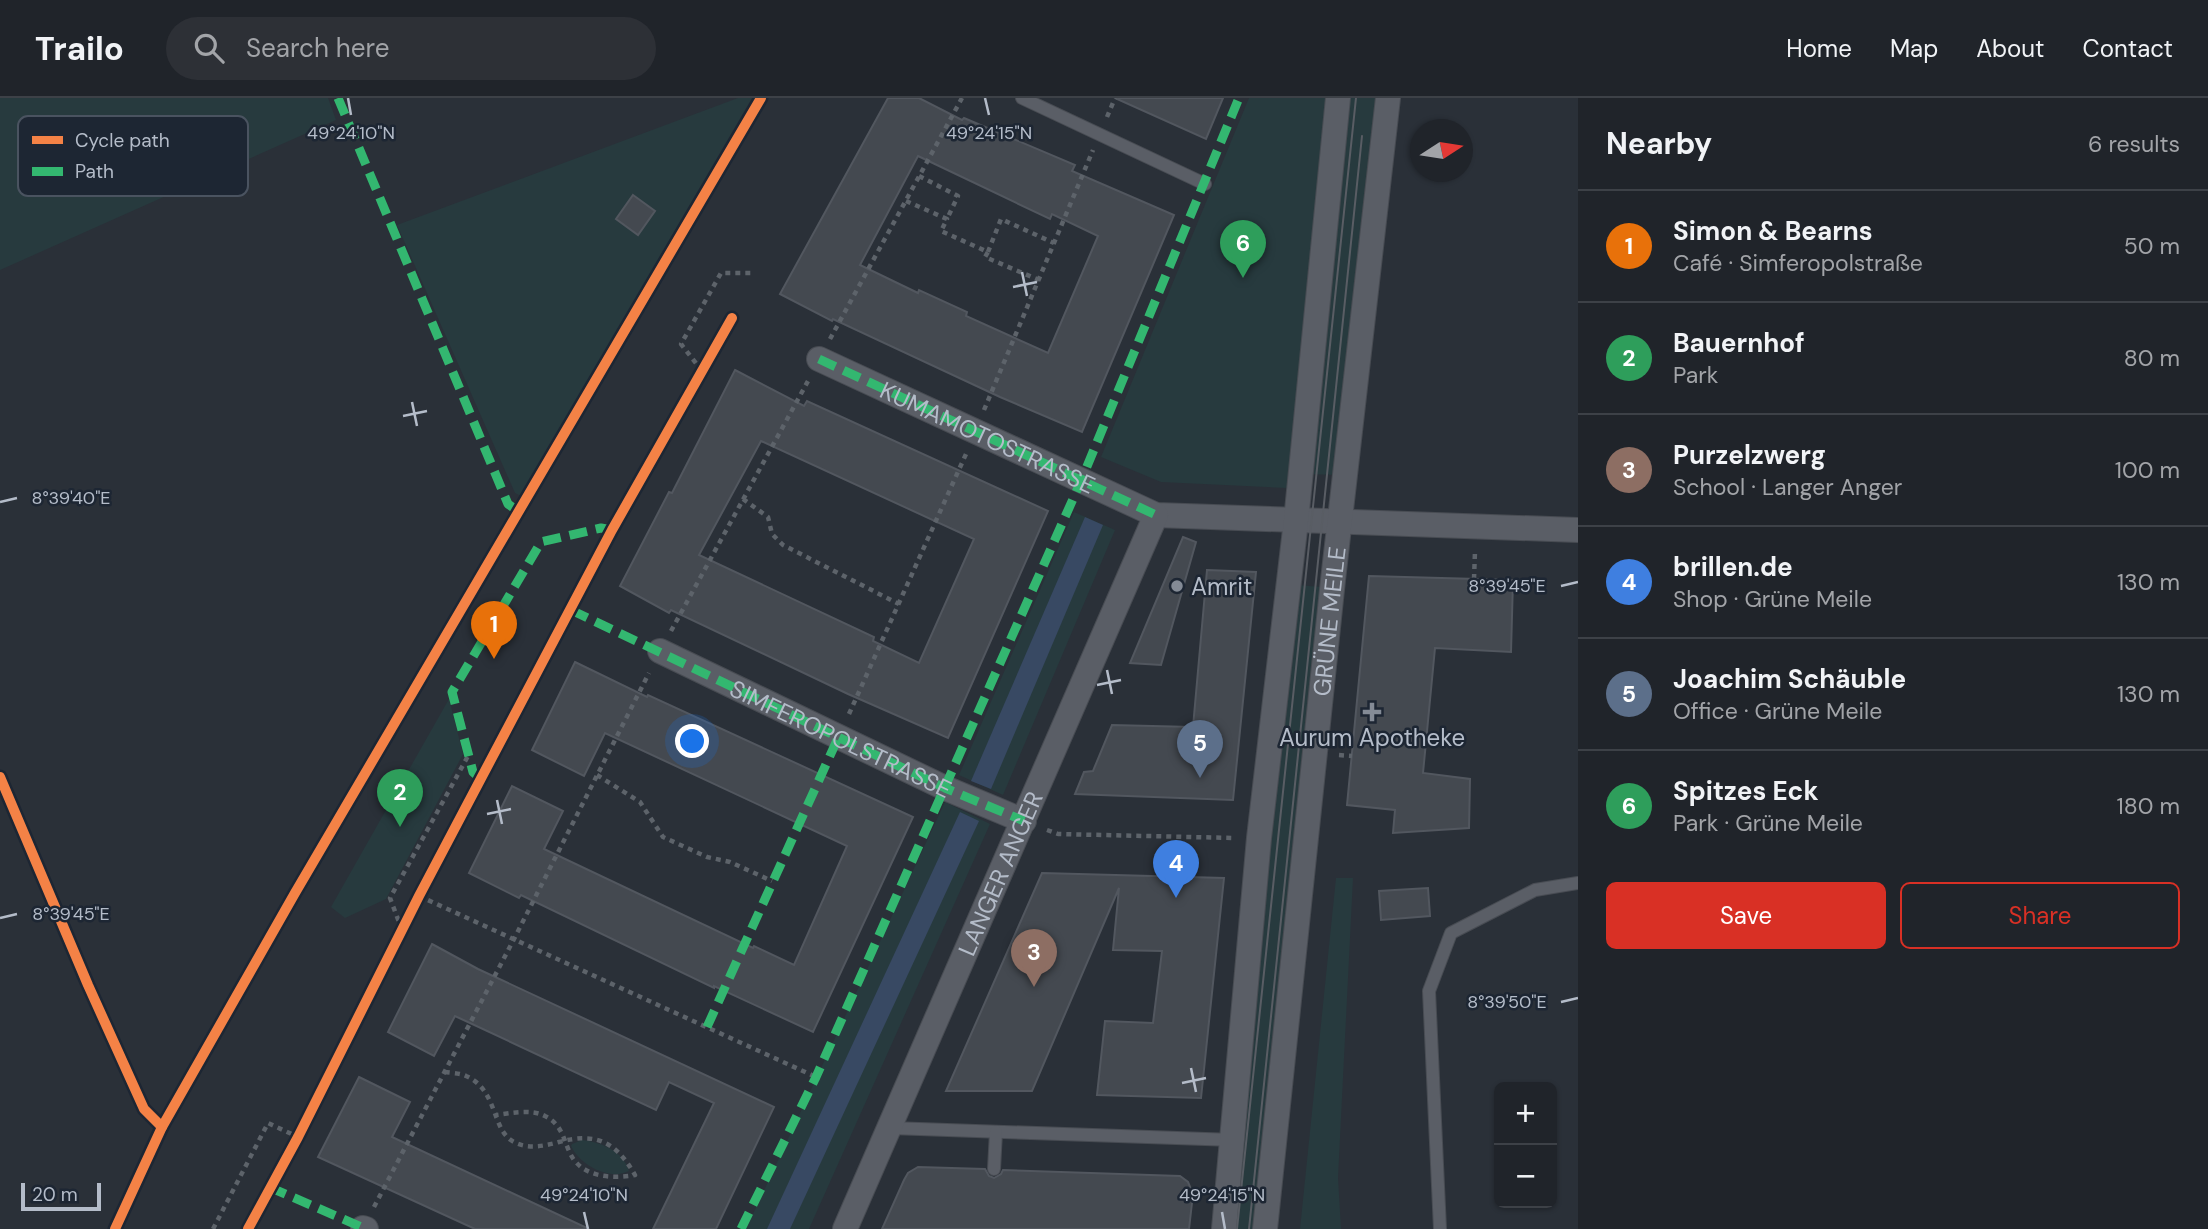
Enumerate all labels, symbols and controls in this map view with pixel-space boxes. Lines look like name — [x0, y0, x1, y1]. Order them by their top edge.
search box — [166, 17, 656, 80]
text: Trailo — [35, 27, 124, 70]
icon: search — [190, 29, 228, 67]
text: Search here — [246, 31, 389, 65]
text: Home — [1786, 33, 1852, 64]
text: Map — [1890, 33, 1938, 64]
text: About — [1976, 33, 2045, 64]
text: Contact — [2083, 33, 2173, 64]
legend — [18, 116, 248, 196]
north arrow — [1410, 119, 1473, 182]
text: 49°24'10"N — [307, 121, 395, 145]
text: 49°24'15"N — [946, 121, 1032, 145]
text: Nearby — [1606, 124, 1712, 163]
text: Cycle path — [75, 128, 170, 153]
text: 6 results — [2088, 129, 2180, 159]
text: Path — [75, 159, 114, 184]
text: Simon & Bearns — [1673, 214, 1873, 248]
pin: 6 — [1220, 220, 1266, 278]
text: 1 — [1625, 231, 1633, 261]
text: 50 m — [2124, 231, 2180, 261]
text: Café · Simferopolstraße — [1673, 248, 1923, 278]
text: Bauernhof — [1673, 326, 1805, 360]
text: 2 — [1622, 343, 1636, 373]
text: 80 m — [2124, 343, 2180, 373]
text: Park — [1673, 360, 1718, 390]
street label: KUMAMOTOSTRASSE — [875, 374, 1100, 500]
text: Purzelzwerg — [1673, 438, 1826, 472]
text: 3 — [1622, 455, 1636, 485]
text: 100 m — [2115, 455, 2180, 485]
text: School · Langer Anger — [1673, 472, 1902, 502]
text: 8°39'40"E — [31, 486, 111, 510]
street label: GRÜNE MEILE — [1305, 545, 1352, 698]
text: brillen.de — [1673, 550, 1793, 584]
text: 4 — [1622, 567, 1636, 597]
text: 130 m — [2117, 567, 2180, 597]
place label: Amrit — [1191, 571, 1252, 602]
text: 8°39'45"E — [1468, 574, 1546, 598]
marker: Amrit — [1169, 578, 1185, 594]
text: Shop · Grüne Meile — [1673, 584, 1872, 614]
pin: 1 — [471, 601, 517, 659]
text: Joachim Schäuble — [1673, 662, 1906, 696]
street label: SIMFEROPOLSTRASSE — [725, 672, 957, 804]
text: 5 — [1622, 679, 1636, 709]
text: 130 m — [2117, 679, 2180, 709]
text: Office · Grüne Meile — [1673, 696, 1882, 726]
marker: Aurum Apotheke — [1364, 704, 1380, 720]
pin: 5 — [1177, 720, 1223, 778]
place label: Aurum Apotheke — [1279, 722, 1465, 753]
your location — [675, 724, 709, 758]
pin: 2 — [377, 769, 423, 827]
text: Spitzes Eck — [1673, 774, 1818, 808]
street label: LANGER ANGER — [951, 786, 1049, 960]
text: 6 — [1622, 791, 1636, 821]
text: 180 m — [2116, 791, 2180, 821]
text: Park · Grüne Meile — [1673, 808, 1863, 838]
pin: 4 — [1153, 840, 1199, 898]
button: Save — [1606, 882, 1886, 949]
button: Share — [1900, 882, 2180, 949]
text: 8°39'45"E — [32, 902, 110, 926]
pin: 3 — [1011, 929, 1057, 987]
text: 8°39'50"E — [1467, 990, 1547, 1014]
map controls — [1494, 1082, 1557, 1208]
button: + — [1494, 1082, 1557, 1145]
button: − — [1494, 1145, 1557, 1208]
scale bar — [21, 1180, 102, 1212]
text: 20 m — [32, 1182, 78, 1207]
text: 49°24'10"N — [540, 1183, 628, 1207]
text: 49°24'15"N — [1179, 1183, 1265, 1207]

